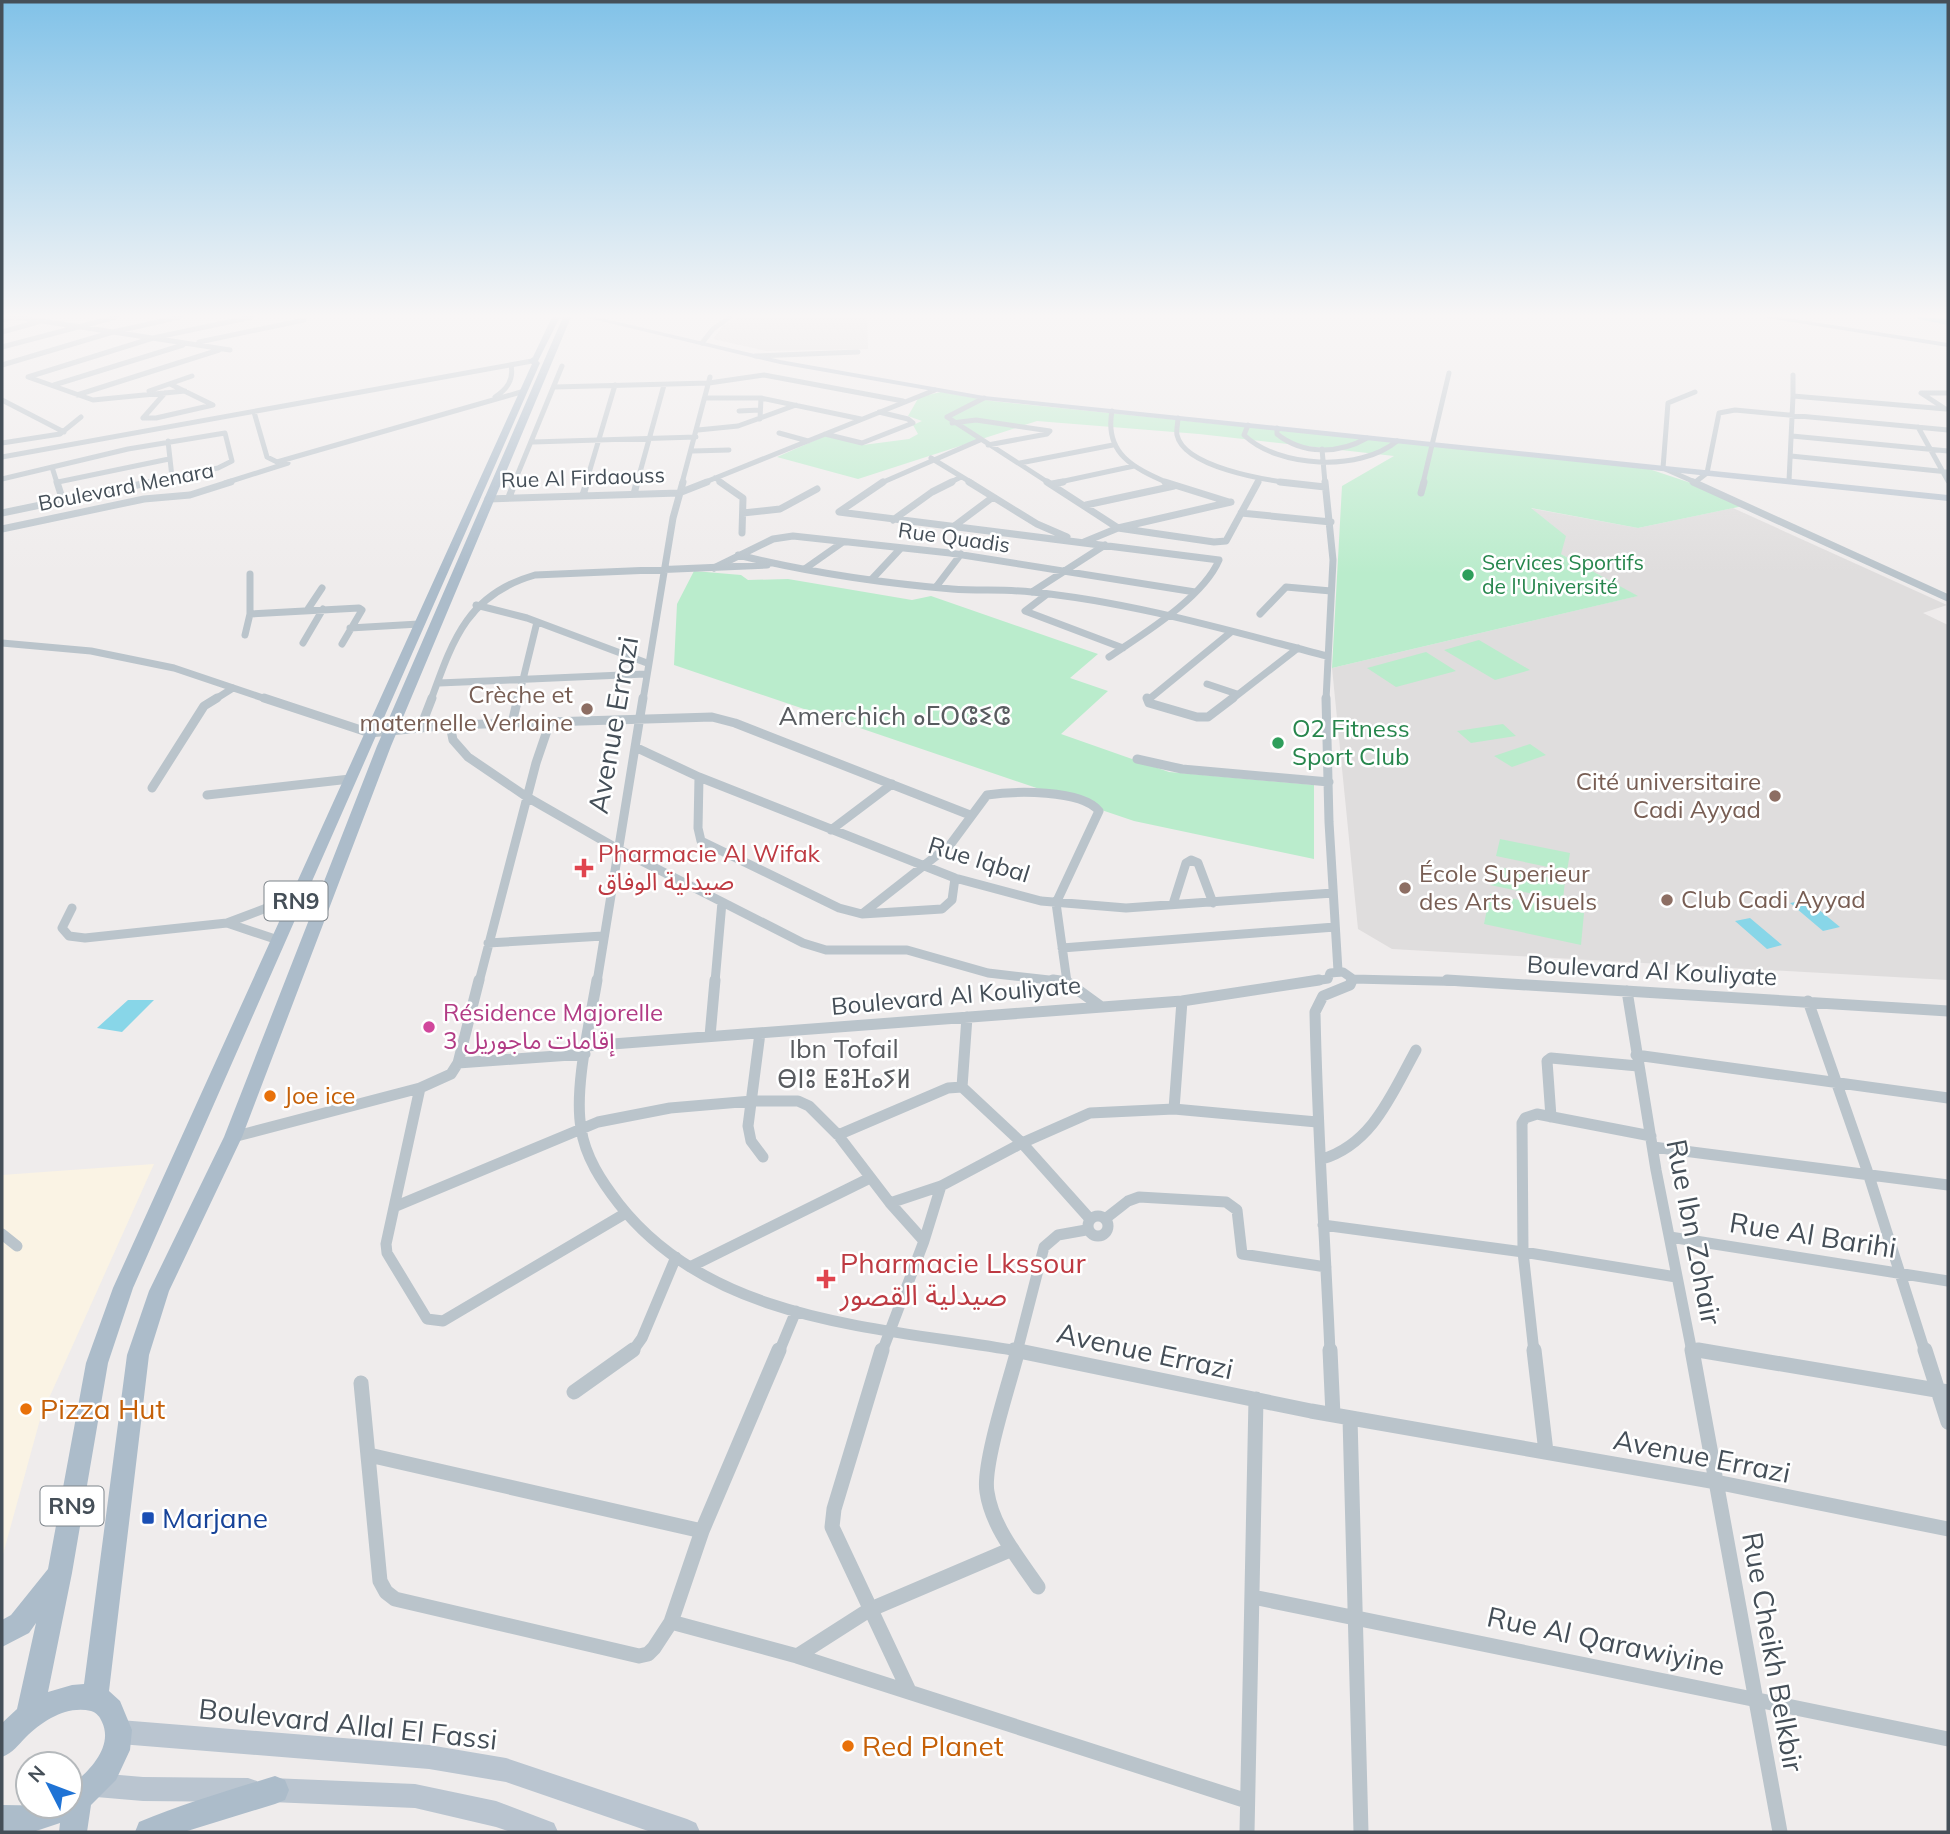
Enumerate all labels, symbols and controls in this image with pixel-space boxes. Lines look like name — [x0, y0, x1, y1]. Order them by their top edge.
street label: Boulevard Menara — [36, 456, 216, 516]
street label: Rue Al Firdaouss — [501, 461, 665, 493]
street label: Rue Quadis — [897, 516, 1012, 558]
place label: Services Sportifs de l'Université — [1482, 549, 1644, 599]
marker: Services Sportifs de l'Université — [1460, 567, 1476, 583]
street label: Avenue Errazi — [580, 633, 645, 816]
place label: Crèche et maternelle Verlaine — [360, 679, 573, 737]
district label: Amerchich ⴰⵎⵔⵛⵉⵛ — [779, 699, 1011, 732]
marker: Crèche et maternelle Verlaine — [579, 701, 595, 717]
place label: O2 Fitness Sport Club — [1292, 713, 1410, 771]
marker: O2 Fitness Sport Club — [1270, 735, 1286, 751]
place label: Cité universitaire Cadi Ayyad — [1576, 766, 1761, 824]
marker: Cité universitaire Cadi Ayyad — [1767, 788, 1783, 804]
street label: Rue Iqbal — [925, 829, 1034, 889]
place label: Pharmacie Al Wifak صيدلية الوفاق — [598, 838, 821, 896]
place label: École Superieur des Arts Visuels — [1419, 858, 1597, 916]
marker: Pharmacie Al Wifak صيدلية الوفاق — [576, 860, 592, 876]
marker: École Superieur des Arts Visuels — [1397, 880, 1413, 896]
road number: RN9 — [264, 882, 328, 920]
place label: Club Cadi Ayyad — [1681, 884, 1866, 914]
marker: Club Cadi Ayyad — [1659, 892, 1675, 908]
street label: Boulevard Al Kouliyate — [1526, 948, 1778, 992]
street label: Boulevard Al Kouliyate — [830, 969, 1082, 1021]
place label: Résidence Majorelle إقامات ماجوريل 3 — [443, 997, 663, 1057]
marker: Résidence Majorelle إقامات ماجوريل 3 — [421, 1019, 437, 1035]
district label: Ibn Tofail ⴱⵏⵓ ⵟⵓⴼⴰⵢⵍ — [777, 1032, 911, 1095]
place label: Joe ice — [284, 1080, 355, 1110]
marker: Joe ice — [262, 1088, 278, 1104]
street label: Rue Ibn Zohair — [1659, 1136, 1730, 1328]
street label: Rue Al Barihi — [1727, 1204, 1899, 1265]
place label: Pharmacie Lkssour صيدلية القصور — [839, 1245, 1086, 1312]
marker: Pharmacie Lkssour صيدلية القصور — [818, 1271, 834, 1287]
street label: Avenue Errazi — [1054, 1315, 1237, 1386]
place label: Pizza Hut — [40, 1391, 166, 1426]
marker: Pizza Hut — [18, 1401, 34, 1417]
street label: Avenue Errazi — [1611, 1421, 1794, 1490]
road number: RN9 — [41, 1486, 104, 1526]
place label: Marjane — [162, 1500, 268, 1535]
marker: Marjane — [140, 1510, 156, 1526]
street label: Rue Cheikh Belkbir — [1735, 1529, 1812, 1775]
street label: Rue Al Qarawiyine — [1484, 1598, 1728, 1683]
street label: Boulevard Allal El Fassi — [197, 1690, 499, 1757]
place label: Red Planet — [862, 1728, 1004, 1763]
marker: Red Planet — [840, 1738, 856, 1754]
north arrow — [14, 1750, 84, 1820]
text: N — [23, 1760, 50, 1787]

